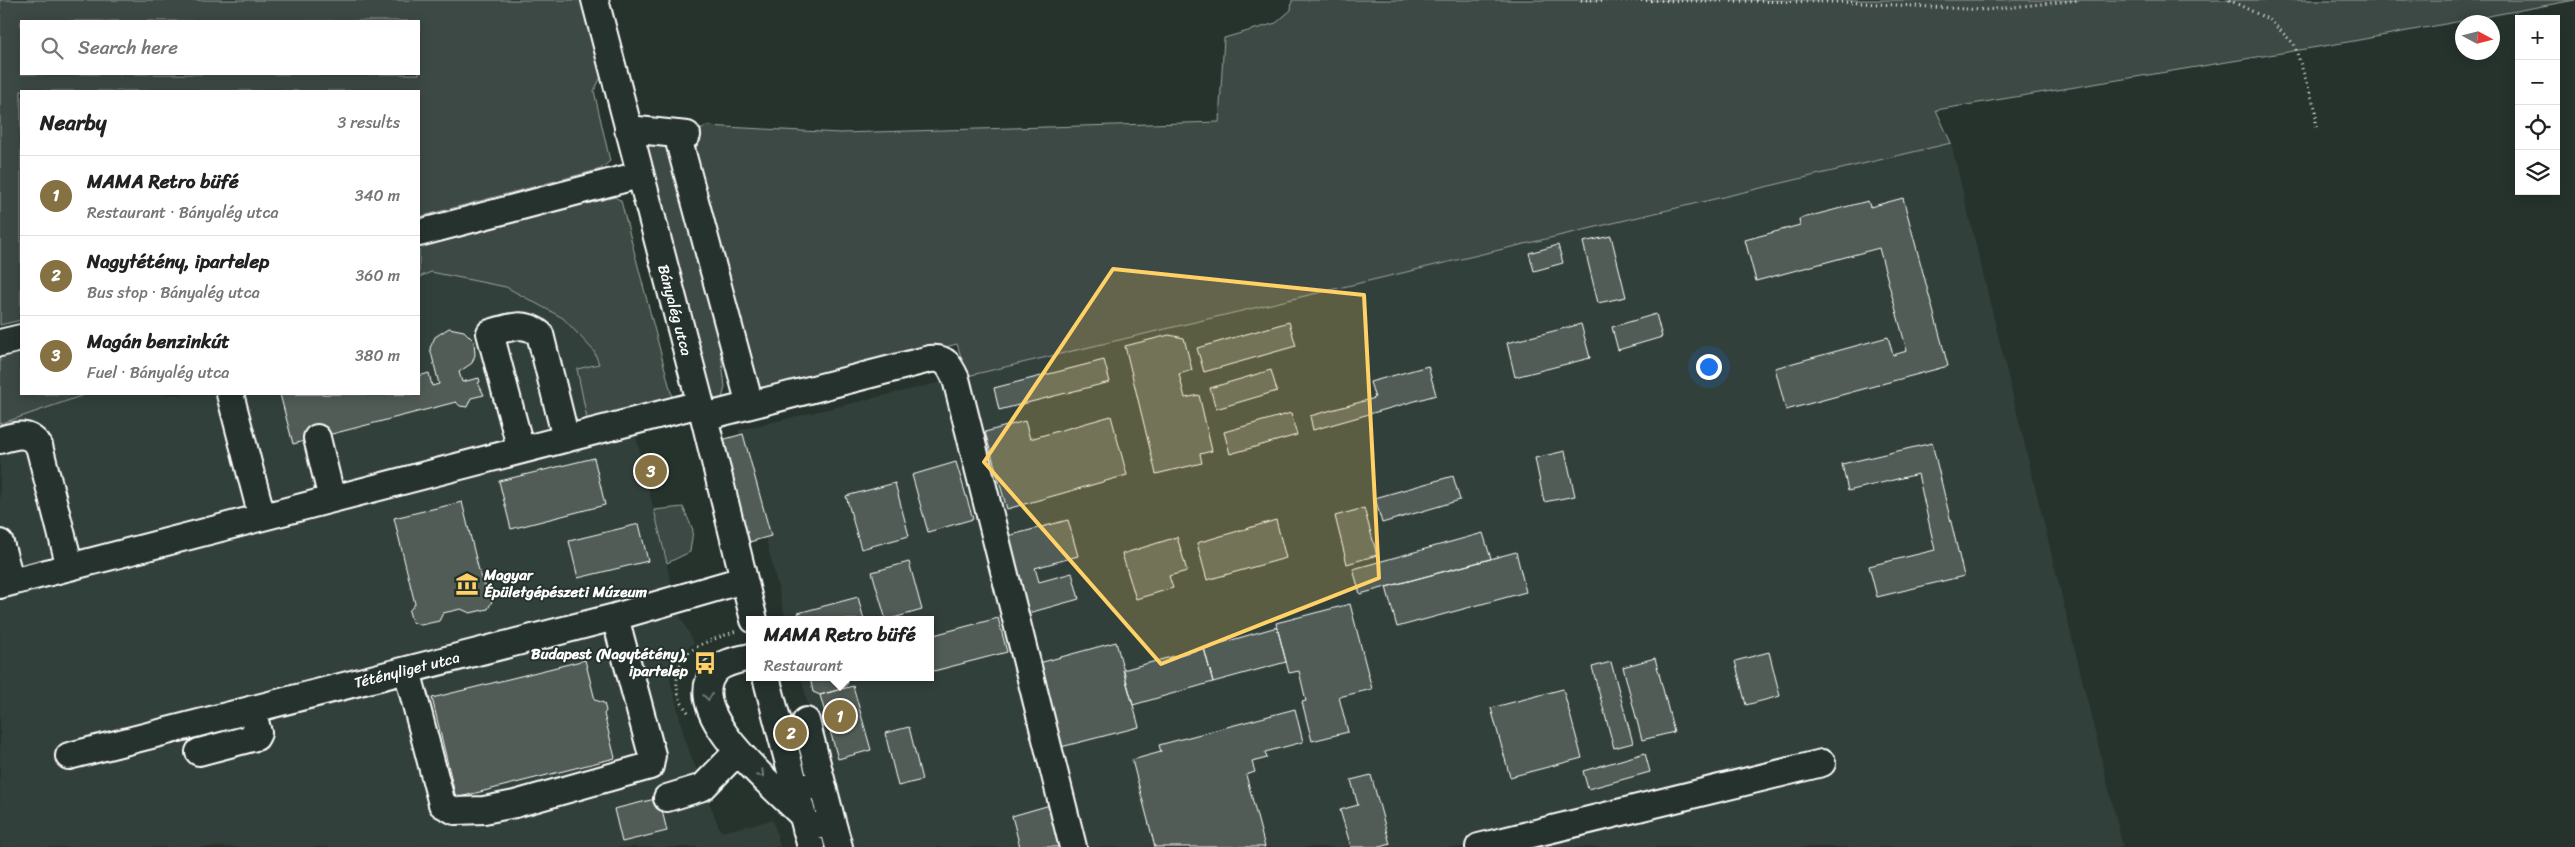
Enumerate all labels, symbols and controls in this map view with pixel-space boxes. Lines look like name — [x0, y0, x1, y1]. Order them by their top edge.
north arrow — [2455, 15, 2500, 60]
map controls — [2515, 15, 2560, 195]
button: + — [2515, 15, 2560, 60]
search box — [20, 20, 420, 75]
text: Search here — [78, 31, 178, 64]
icon: search — [38, 34, 66, 62]
button: − — [2515, 60, 2560, 105]
text: Nearby — [40, 104, 106, 142]
button: locate — [2515, 105, 2560, 150]
text: 3 results — [337, 108, 400, 137]
button: layers — [2515, 150, 2560, 195]
text: MAMA Retro büfé — [87, 165, 239, 198]
text: 1 — [53, 181, 59, 210]
text: 340 m — [355, 181, 400, 210]
text: Restaurant · Bányalég utca — [87, 198, 278, 227]
text: Nagytétény, ipartelep — [87, 245, 269, 278]
text: 2 — [51, 261, 61, 290]
text: 360 m — [356, 261, 400, 290]
street label: Bányalég utca — [650, 261, 700, 359]
text: Bus stop · Bányalég utca — [87, 278, 260, 307]
text: Magán benzinkút — [87, 325, 230, 358]
text: 3 — [52, 341, 60, 370]
text: 380 m — [355, 341, 400, 370]
your location — [1696, 354, 1722, 380]
text: Fuel · Bányalég utca — [87, 358, 229, 387]
pin: 3 — [635, 452, 667, 490]
place label: Magyar Épületgépészeti Múzeum — [483, 562, 647, 605]
museum icon: Magyar Épületgépészeti Múzeum — [454, 571, 480, 597]
popup — [746, 616, 934, 681]
text: MAMA Retro büfé — [764, 618, 916, 651]
place label: Budapest (Nagytétény), ipartelep — [531, 641, 688, 684]
street label: Tétényliget utca — [351, 644, 463, 696]
bus stop icon: Budapest (Nagytétény), ipartelep — [692, 650, 718, 676]
text: Restaurant — [764, 651, 843, 680]
one-way arrow — [702, 693, 713, 701]
pin: 1 — [824, 697, 856, 735]
pin: 2 — [775, 714, 807, 752]
one-way arrow — [755, 768, 764, 777]

